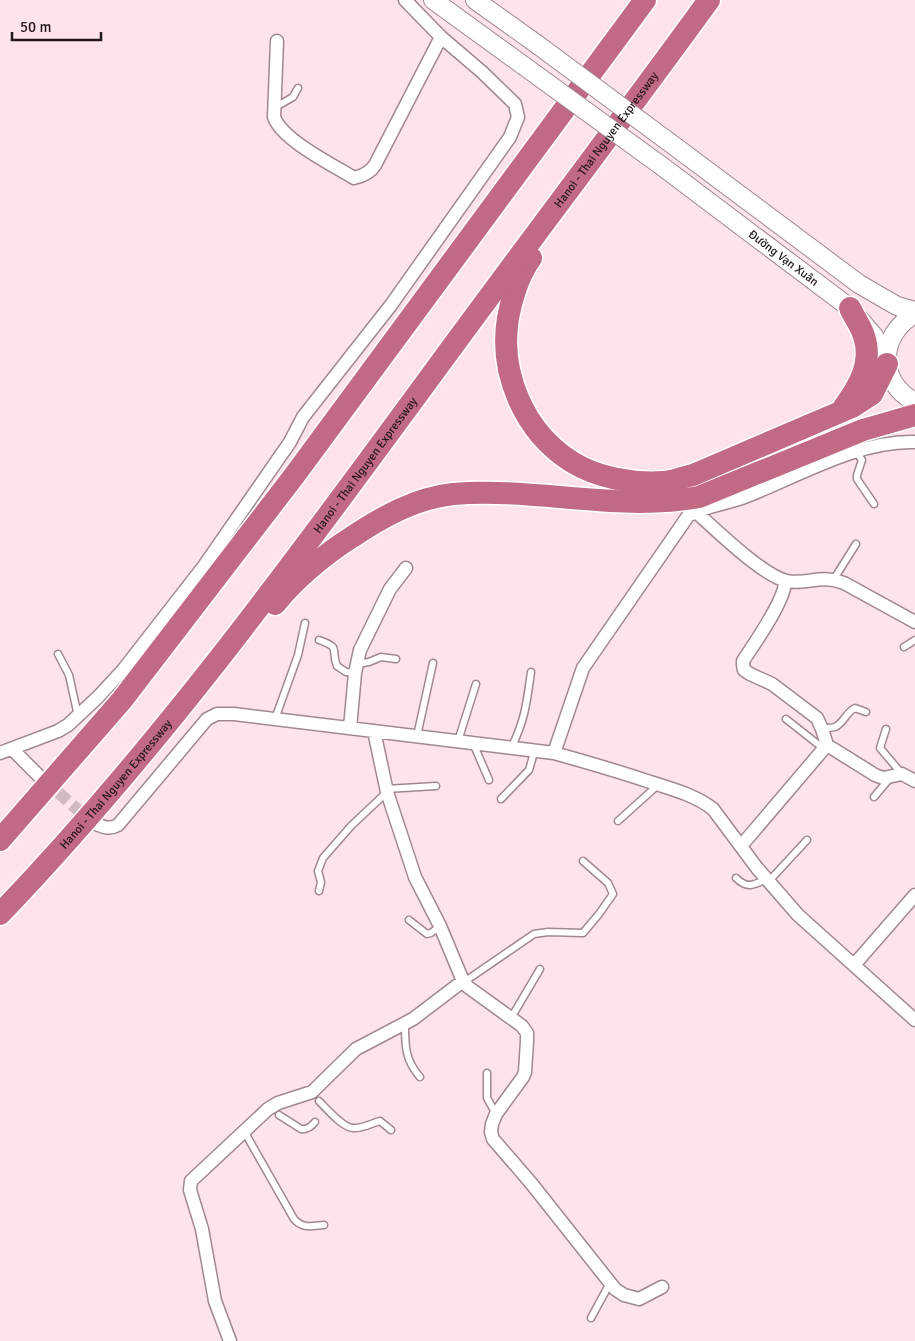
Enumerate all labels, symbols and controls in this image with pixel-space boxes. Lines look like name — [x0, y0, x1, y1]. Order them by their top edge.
scale bar — [12, 10, 101, 42]
text: 50 m — [20, 18, 51, 36]
street label: Hanoi - Thai Nguyen Expressway — [551, 68, 662, 211]
street label: Đường Vạn Xuân — [745, 227, 822, 289]
street label: Hanoi - Thai Nguyen Expressway — [310, 394, 421, 536]
street label: Hanoi - Thai Nguyen Expressway — [56, 716, 175, 852]

